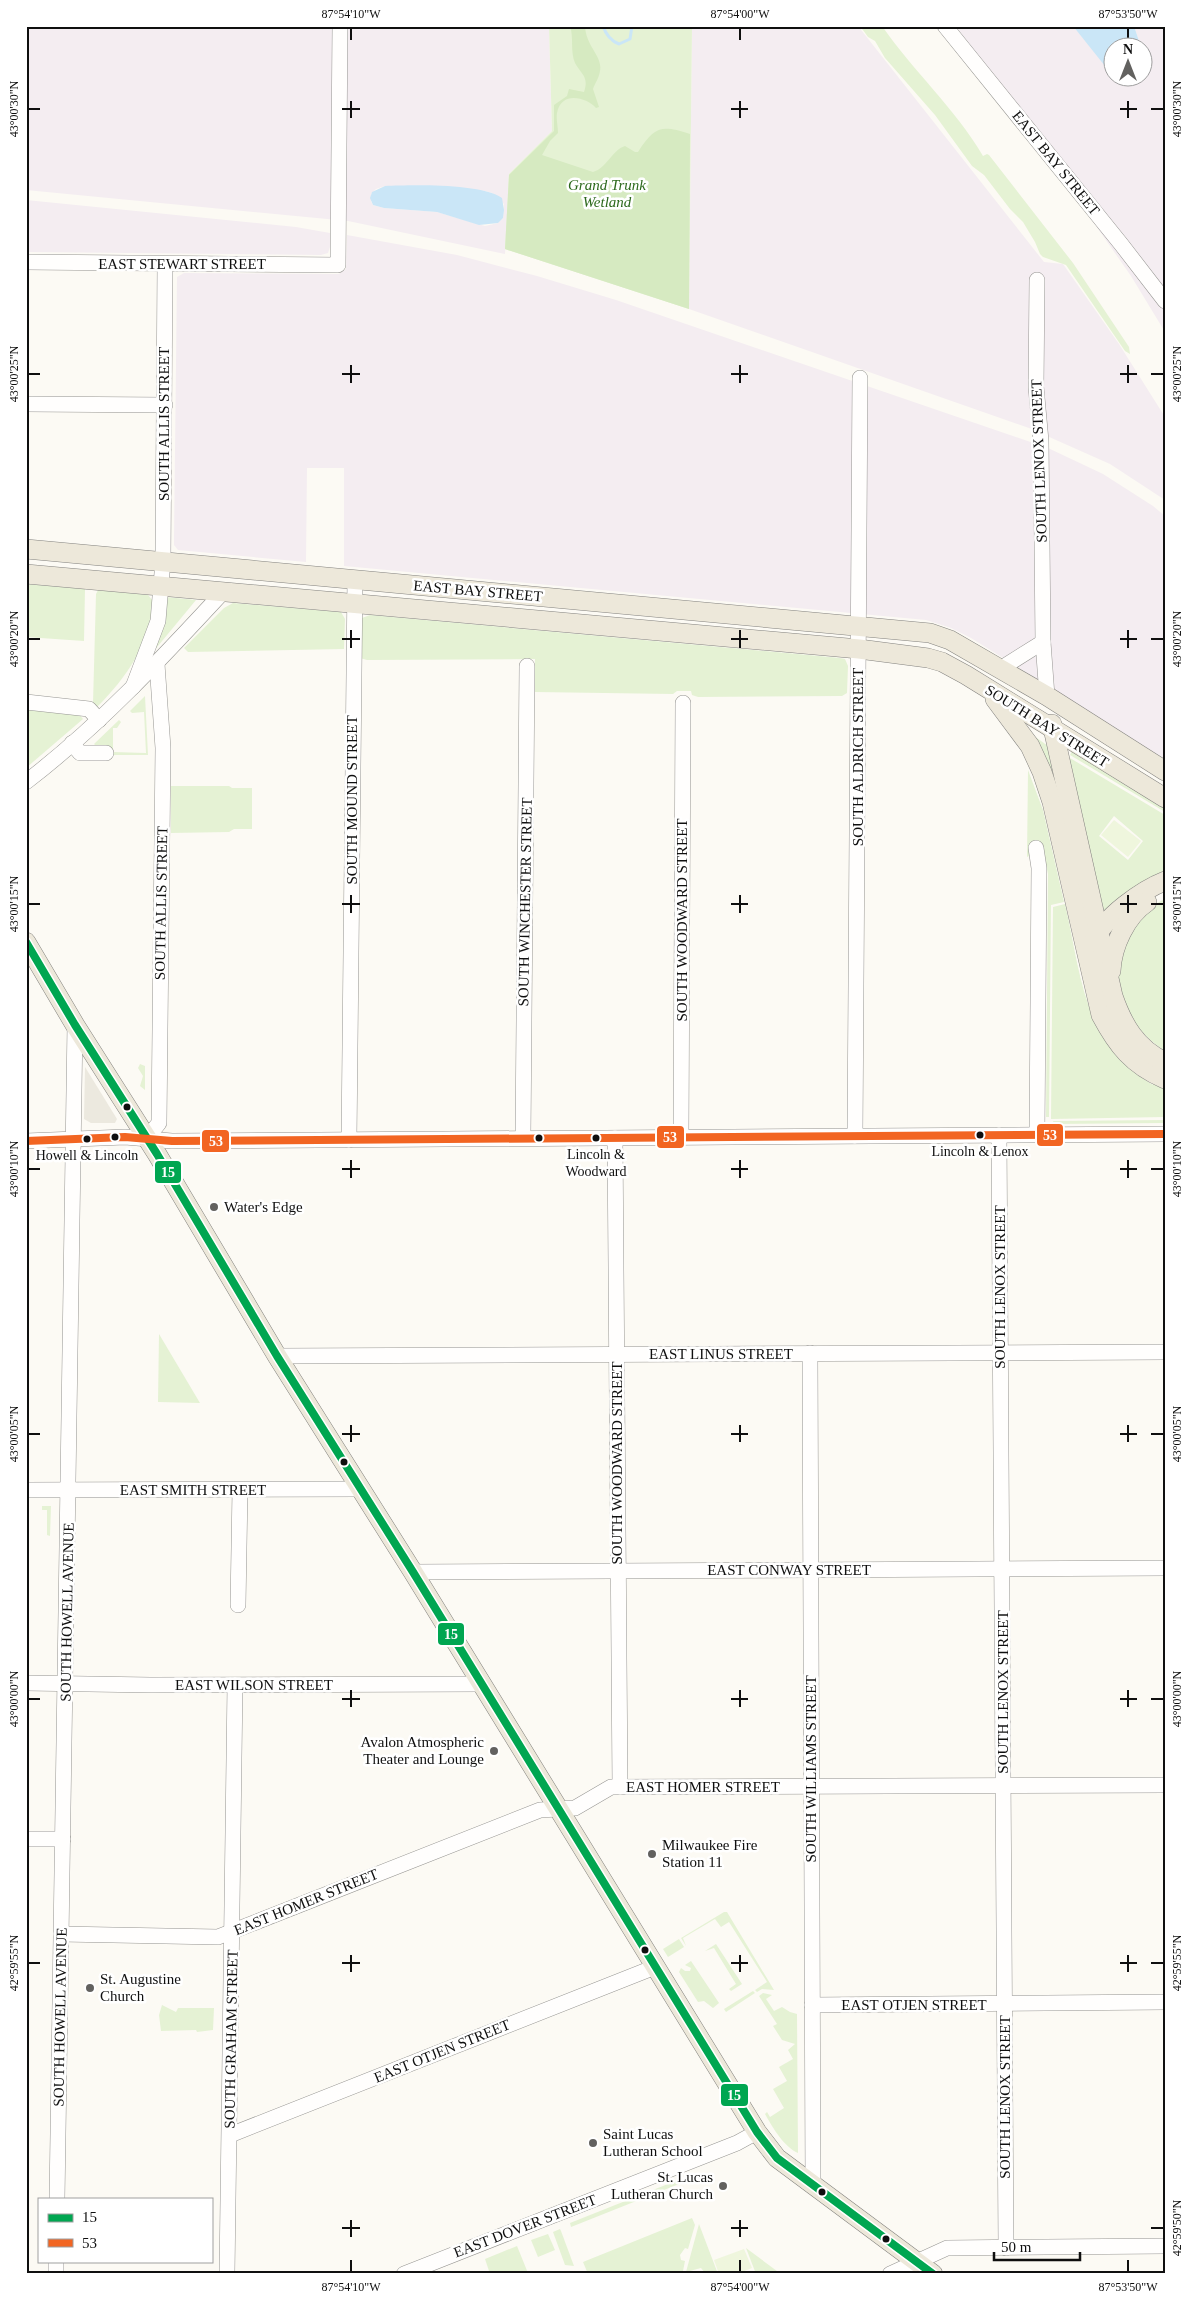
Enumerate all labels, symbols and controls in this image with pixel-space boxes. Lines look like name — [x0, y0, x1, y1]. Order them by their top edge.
text: 87°54'10"W — [321, 7, 381, 21]
text: 87°54'00"W — [710, 7, 770, 21]
text: 87°53'50"W — [1098, 7, 1158, 21]
north arrow — [1104, 38, 1154, 88]
text: N — [1123, 42, 1133, 57]
text: 43°00'30"N — [7, 80, 21, 137]
text: 43°00'30"N — [1170, 80, 1184, 137]
street label: EAST BAY STREET — [1009, 108, 1103, 218]
park label: Grand Trunk Wetland — [568, 177, 646, 210]
street label: EAST STEWART STREET — [98, 256, 266, 272]
text: 43°00'25"N — [7, 345, 21, 402]
text: 43°00'25"N — [1170, 345, 1184, 402]
street label: SOUTH ALLIS STREET — [156, 347, 172, 501]
street label: SOUTH LENOX STREET — [1028, 379, 1050, 543]
street label: EAST BAY STREET — [413, 577, 543, 605]
text: 43°00'20"N — [7, 610, 21, 667]
text: 43°00'20"N — [1170, 610, 1184, 667]
street label: SOUTH ALDRICH STREET — [850, 668, 866, 846]
street label: SOUTH BAY STREET — [982, 682, 1112, 770]
street label: SOUTH MOUND STREET — [344, 715, 360, 885]
street label: SOUTH WINCHESTER STREET — [515, 797, 535, 1007]
street label: SOUTH WOODWARD STREET — [674, 818, 690, 1022]
street label: SOUTH ALLIS STREET — [152, 826, 170, 980]
text: 43°00'15"N — [7, 875, 21, 932]
text: 43°00'15"N — [1170, 875, 1184, 932]
unlabelled marker — [122, 1102, 132, 1112]
line badge: 53 — [1036, 1123, 1064, 1147]
line badge: 53 — [656, 1125, 685, 1149]
text: 53 — [1043, 1128, 1057, 1143]
line badge: 53 — [201, 1129, 230, 1153]
text: 53 — [663, 1130, 677, 1145]
marker: Lincoln & Lenox — [975, 1130, 985, 1140]
unlabelled marker — [110, 1132, 120, 1142]
unlabelled marker — [534, 1133, 544, 1143]
marker: Lincoln & Woodward — [591, 1133, 601, 1143]
marker: Howell & Lincoln — [82, 1134, 92, 1144]
text: 53 — [209, 1134, 223, 1149]
text: 43°00'10"N — [7, 1140, 21, 1197]
text: 43°00'10"N — [1170, 1140, 1184, 1197]
place label: Lincoln & Lenox — [931, 1144, 1029, 1159]
place label: Lincoln & Woodward — [565, 1147, 627, 1179]
place label: Howell & Lincoln — [36, 1148, 138, 1163]
line badge: 15 — [154, 1160, 182, 1184]
text: 15 — [161, 1165, 175, 1180]
place label: Water's Edge — [224, 1199, 303, 1215]
marker: Water's Edge — [208, 1201, 220, 1213]
street label: SOUTH LENOX STREET — [992, 1205, 1008, 1369]
street label: EAST LINUS STREET — [649, 1346, 793, 1362]
street label: SOUTH WOODWARD STREET — [609, 1361, 625, 1565]
text: 43°00'05"N — [7, 1405, 21, 1462]
text: 43°00'05"N — [1170, 1405, 1184, 1462]
unlabelled marker — [339, 1457, 349, 1467]
street label: EAST SMITH STREET — [120, 1482, 266, 1498]
street label: SOUTH HOWELL AVENUE — [57, 1522, 77, 1702]
street label: EAST CONWAY STREET — [707, 1562, 871, 1578]
street label: SOUTH LENOX STREET — [995, 1610, 1011, 1774]
line badge: 15 — [437, 1622, 465, 1646]
text: 15 — [444, 1627, 458, 1642]
text: 43°00'00"N — [7, 1670, 21, 1727]
text: 43°00'00"N — [1170, 1670, 1184, 1727]
street label: SOUTH WILLIAMS STREET — [803, 1675, 819, 1863]
street label: EAST WILSON STREET — [175, 1677, 333, 1693]
place label: Avalon Atmospheric Theater and Lounge — [361, 1734, 484, 1767]
marker: Avalon Atmospheric Theater and Lounge — [488, 1745, 500, 1757]
street label: EAST HOMER STREET — [626, 1779, 780, 1795]
place label: Milwaukee Fire Station 11 — [662, 1837, 758, 1870]
marker: Milwaukee Fire Station 11 — [646, 1848, 658, 1860]
street label: EAST HOMER STREET — [232, 1866, 380, 1938]
street label: SOUTH HOWELL AVENUE — [50, 1927, 70, 2107]
text: 42°59'55"N — [7, 1934, 21, 1991]
text: 42°59'55"N — [1170, 1934, 1184, 1991]
unlabelled marker — [640, 1945, 650, 1955]
street label: SOUTH GRAHAM STREET — [221, 1949, 241, 2129]
place label: St. Augustine Church — [100, 1971, 181, 2004]
marker: St. Augustine Church — [84, 1982, 96, 1994]
street label: EAST OTJEN STREET — [841, 1997, 987, 2013]
street label: SOUTH LENOX STREET — [997, 2015, 1013, 2179]
street label: EAST OTJEN STREET — [372, 2016, 512, 2086]
line badge: 15 — [720, 2083, 749, 2107]
text: 15 — [727, 2088, 741, 2103]
place label: Saint Lucas Lutheran School — [603, 2126, 703, 2159]
marker: Saint Lucas Lutheran School — [587, 2137, 599, 2149]
place label: St. Lucas Lutheran Church — [611, 2169, 713, 2202]
marker: St. Lucas Lutheran Church — [717, 2180, 729, 2192]
unlabelled marker — [817, 2187, 827, 2197]
street label: EAST DOVER STREET — [451, 2191, 599, 2261]
legend — [38, 2198, 212, 2262]
text: 42°59'50"N — [1170, 2199, 1184, 2256]
text: 15 — [82, 2209, 97, 2225]
scale bar — [994, 2230, 1080, 2262]
unlabelled marker — [881, 2234, 891, 2244]
text: 53 — [82, 2235, 97, 2251]
text: 50 m — [1001, 2239, 1032, 2255]
text: 87°54'10"W — [321, 2280, 381, 2294]
text: 87°54'00"W — [710, 2280, 770, 2294]
text: 87°53'50"W — [1098, 2280, 1158, 2294]

